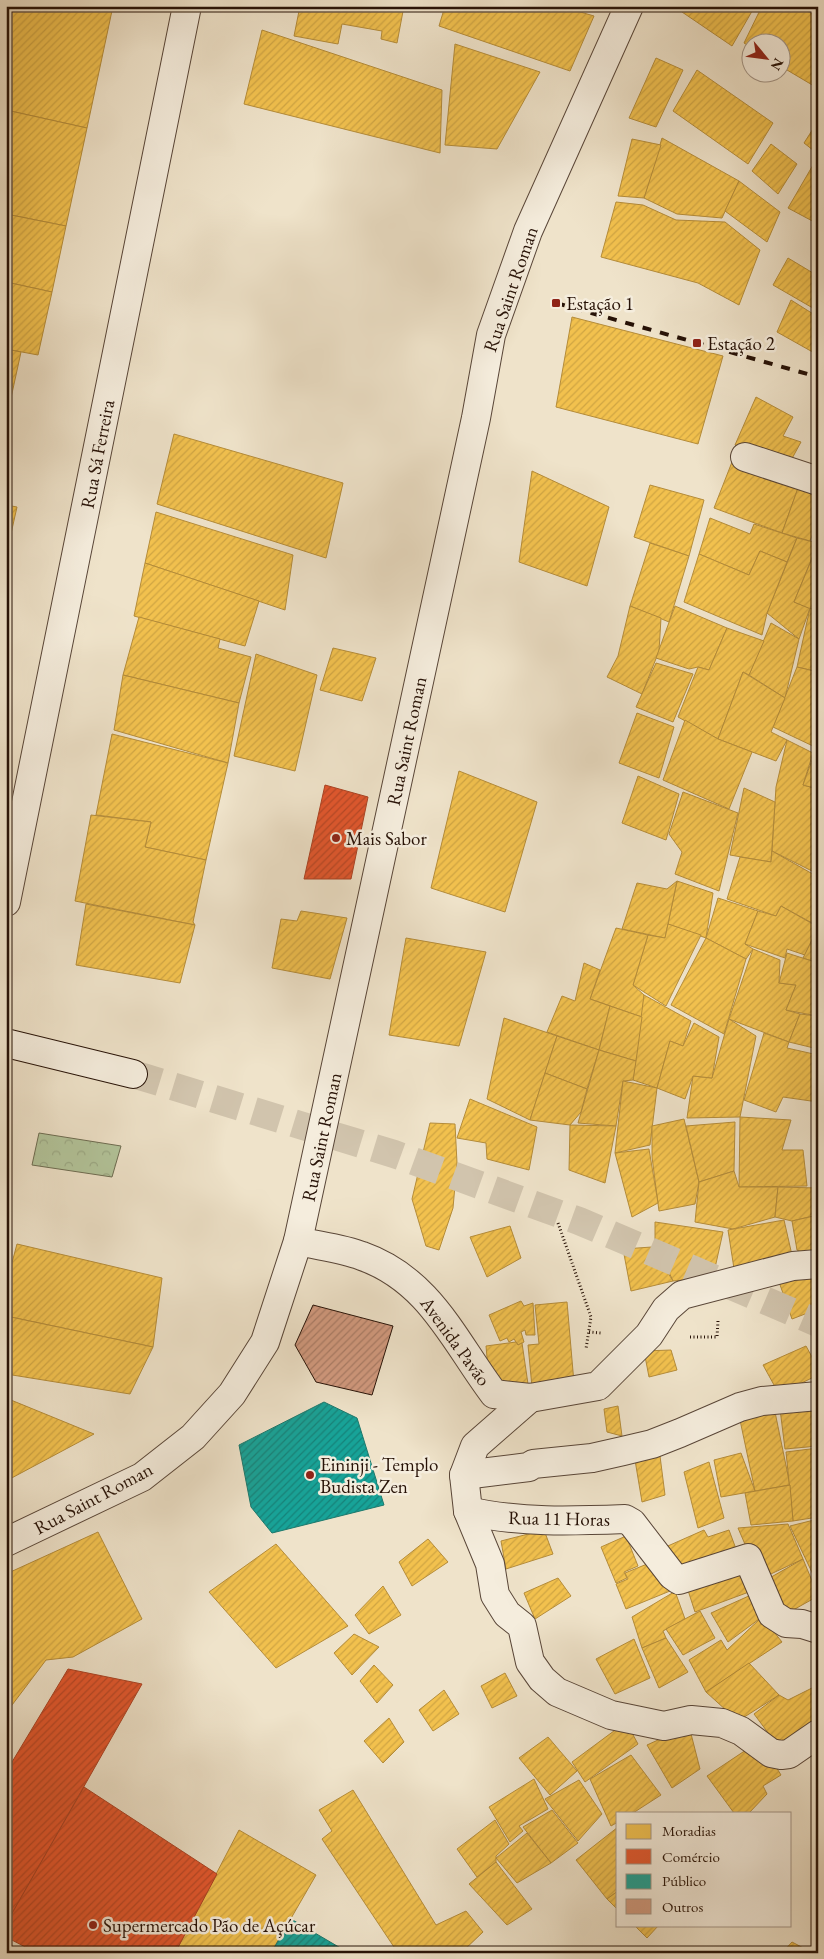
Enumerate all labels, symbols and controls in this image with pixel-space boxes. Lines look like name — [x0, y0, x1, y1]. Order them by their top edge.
north arrow — [742, 32, 792, 82]
text: N — [766, 55, 788, 74]
street label: Rua Saint Roman — [477, 223, 544, 355]
place label: Estação 1 — [566, 291, 634, 316]
marker: Estação 1 — [550, 297, 562, 309]
place label: Estação 2 — [707, 331, 775, 356]
marker: Estação 2 — [691, 337, 703, 349]
street label: Rua Sá Ferreira — [75, 397, 120, 511]
street label: Rua Saint Roman — [381, 674, 432, 808]
place label: Mais Sabor — [346, 826, 428, 851]
marker: Mais Sabor — [330, 832, 342, 844]
street label: Rua Saint Roman — [296, 1070, 347, 1204]
street label: Avenida Pavão — [414, 1291, 496, 1391]
place label: Eininji - Templo Budista Zen — [320, 1452, 438, 1499]
street label: Rua Saint Roman — [29, 1457, 157, 1540]
marker: Eininji - Templo Budista Zen — [304, 1469, 316, 1481]
street label: Rua 11 Horas — [508, 1505, 610, 1532]
legend — [616, 1812, 792, 1926]
text: Moradias — [662, 1821, 716, 1840]
text: Comércio — [662, 1847, 720, 1866]
text: Público — [662, 1871, 706, 1890]
text: Outros — [662, 1897, 703, 1916]
place label: Supermercado Pão de Açúcar — [103, 1913, 316, 1938]
marker: Supermercado Pão de Açúcar — [87, 1919, 99, 1931]

